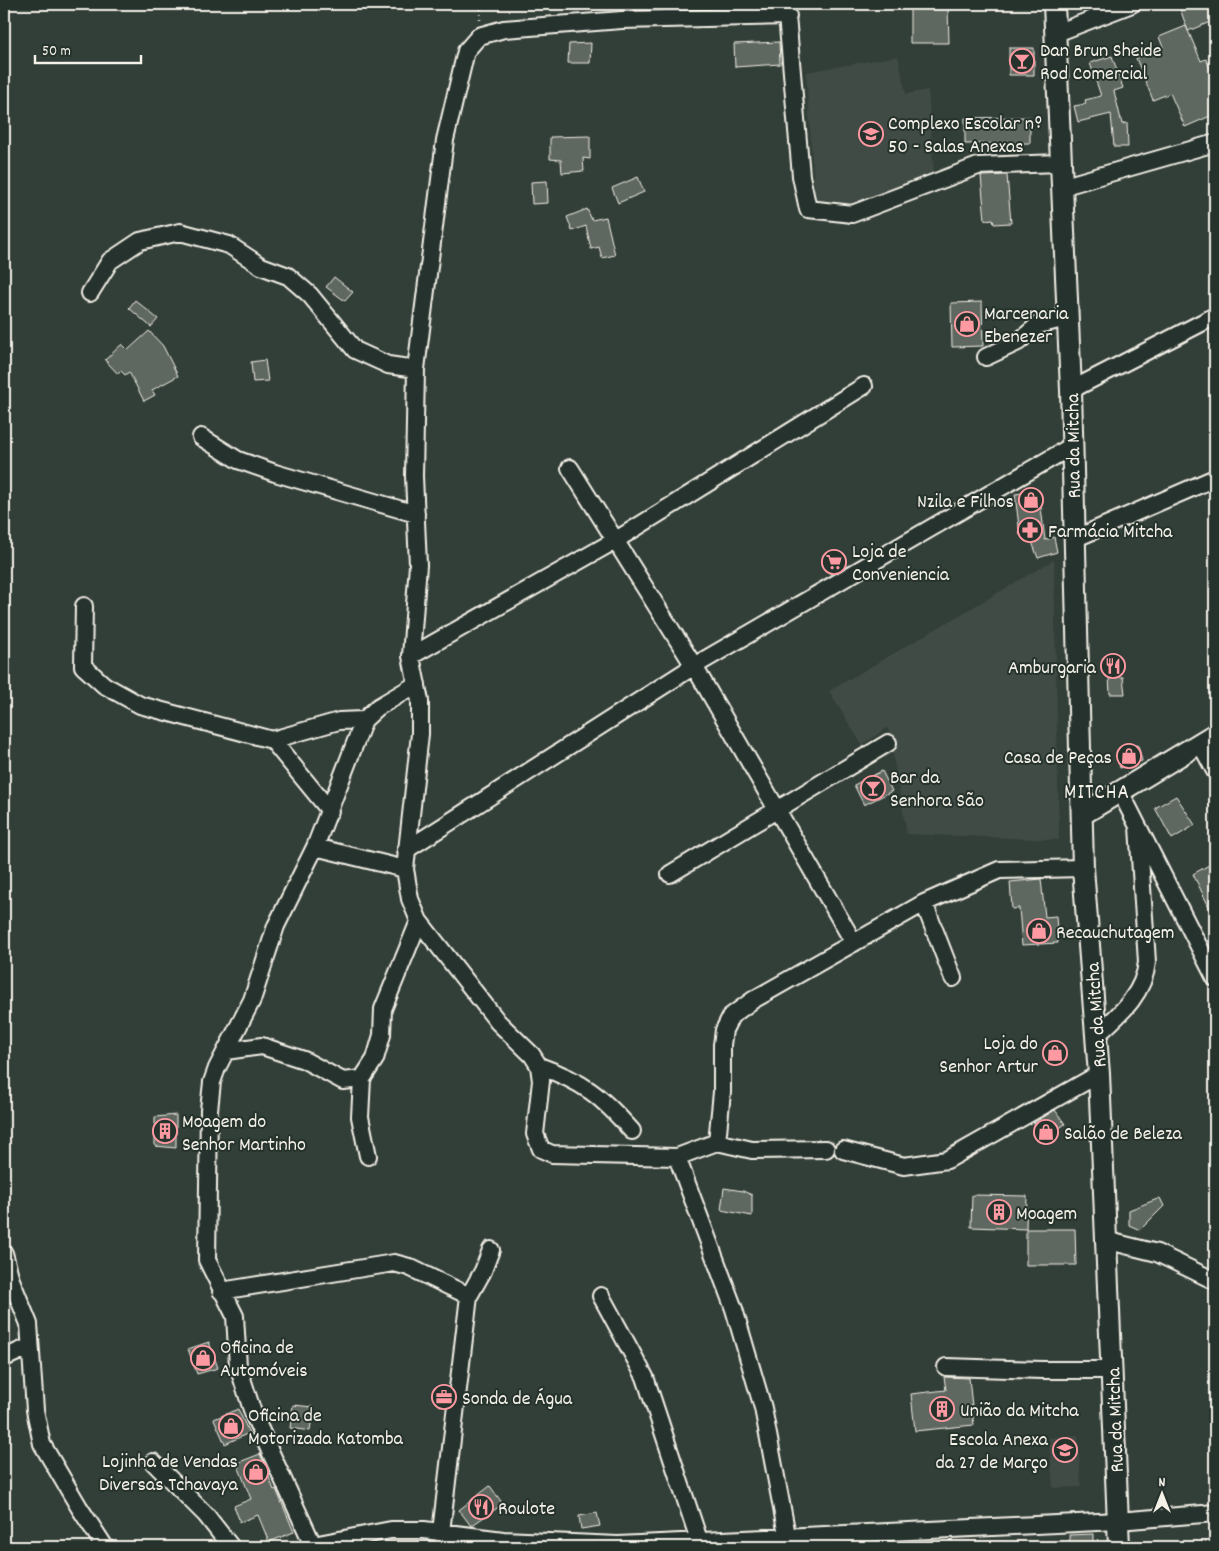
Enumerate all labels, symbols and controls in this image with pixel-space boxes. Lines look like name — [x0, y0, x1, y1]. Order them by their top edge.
scale bar — [35, 32, 141, 64]
place label: Dan Brun Sheide Rod Comercial — [1040, 38, 1162, 89]
text: 50 m — [42, 41, 71, 63]
bar icon: Dan Brun Sheide Rod Comercial — [1009, 48, 1035, 74]
place label: Complexo Escolar nº 50 - Salas Anexas — [888, 111, 1043, 162]
school or university icon: Complexo Escolar nº 50 - Salas Anexas — [858, 121, 884, 147]
place label: Marcenaria Ebenezer — [984, 301, 1069, 352]
shop icon: Marcenaria Ebenezer — [954, 311, 980, 337]
street label: Rua da Mitcha — [1060, 393, 1090, 499]
shop icon: Nzila e Filhos — [1018, 487, 1044, 513]
place label: Nzila e Filhos — [917, 489, 1014, 517]
pharmacy icon: Farmácia Mitcha — [1017, 517, 1043, 543]
place label: Farmácia Mitcha — [1048, 519, 1173, 547]
place label: Loja de Conveniencia — [852, 539, 950, 590]
supermarket icon: Loja de Conveniencia — [821, 549, 847, 575]
restaurant icon: Amburgaria — [1100, 653, 1126, 679]
place label: Amburgaria — [1008, 655, 1097, 683]
shop icon: Casa de Peças — [1116, 743, 1142, 769]
place label: Casa de Peças — [1004, 745, 1112, 773]
place label: Bar da Senhora São — [890, 765, 984, 816]
bar icon: Bar da Senhora São — [860, 775, 886, 801]
district label: MITCHA — [1064, 779, 1130, 809]
shop icon: Recauchutagem — [1026, 918, 1052, 944]
place label: Recauchutagem — [1056, 920, 1174, 948]
street label: Rua da Mitcha — [1080, 961, 1116, 1068]
place label: Loja do Senhor Artur — [939, 1031, 1039, 1082]
shop icon: Loja do Senhor Artur — [1042, 1040, 1068, 1066]
place label: Moagem do Senhor Martinho — [182, 1109, 306, 1160]
building icon: Moagem do Senhor Martinho — [152, 1118, 178, 1144]
shop icon: Salão de Beleza — [1033, 1119, 1059, 1145]
place label: Salão de Beleza — [1064, 1121, 1183, 1149]
building icon: Moagem — [986, 1199, 1012, 1225]
place label: Moagem — [1016, 1201, 1077, 1229]
place label: Oficina de Automóveis — [220, 1335, 308, 1386]
shop icon: Oficina de Automóveis — [190, 1345, 216, 1371]
street label: Rua da Mitcha — [1101, 1366, 1133, 1473]
office icon: Sonda de Água — [431, 1384, 457, 1410]
place label: Sonda de Água — [462, 1386, 573, 1414]
building icon: União da Mitcha — [929, 1396, 955, 1422]
place label: União da Mitcha — [960, 1398, 1079, 1426]
place label: Oficina de Motorizada Katomba — [248, 1403, 404, 1454]
shop icon: Oficina de Motorizada Katomba — [218, 1413, 244, 1439]
place label: Escola Anexa da 27 de Março — [935, 1427, 1049, 1478]
school or university icon: Escola Anexa da 27 de Março — [1052, 1437, 1078, 1463]
place label: Lojinha de Vendas Diversas Tchavaya — [99, 1449, 239, 1500]
shop icon: Lojinha de Vendas Diversas Tchavaya — [243, 1459, 269, 1485]
north arrow — [1136, 1468, 1186, 1518]
text: N — [1159, 1473, 1166, 1493]
restaurant icon: Roulote — [468, 1494, 494, 1520]
place label: Roulote — [498, 1496, 555, 1524]

